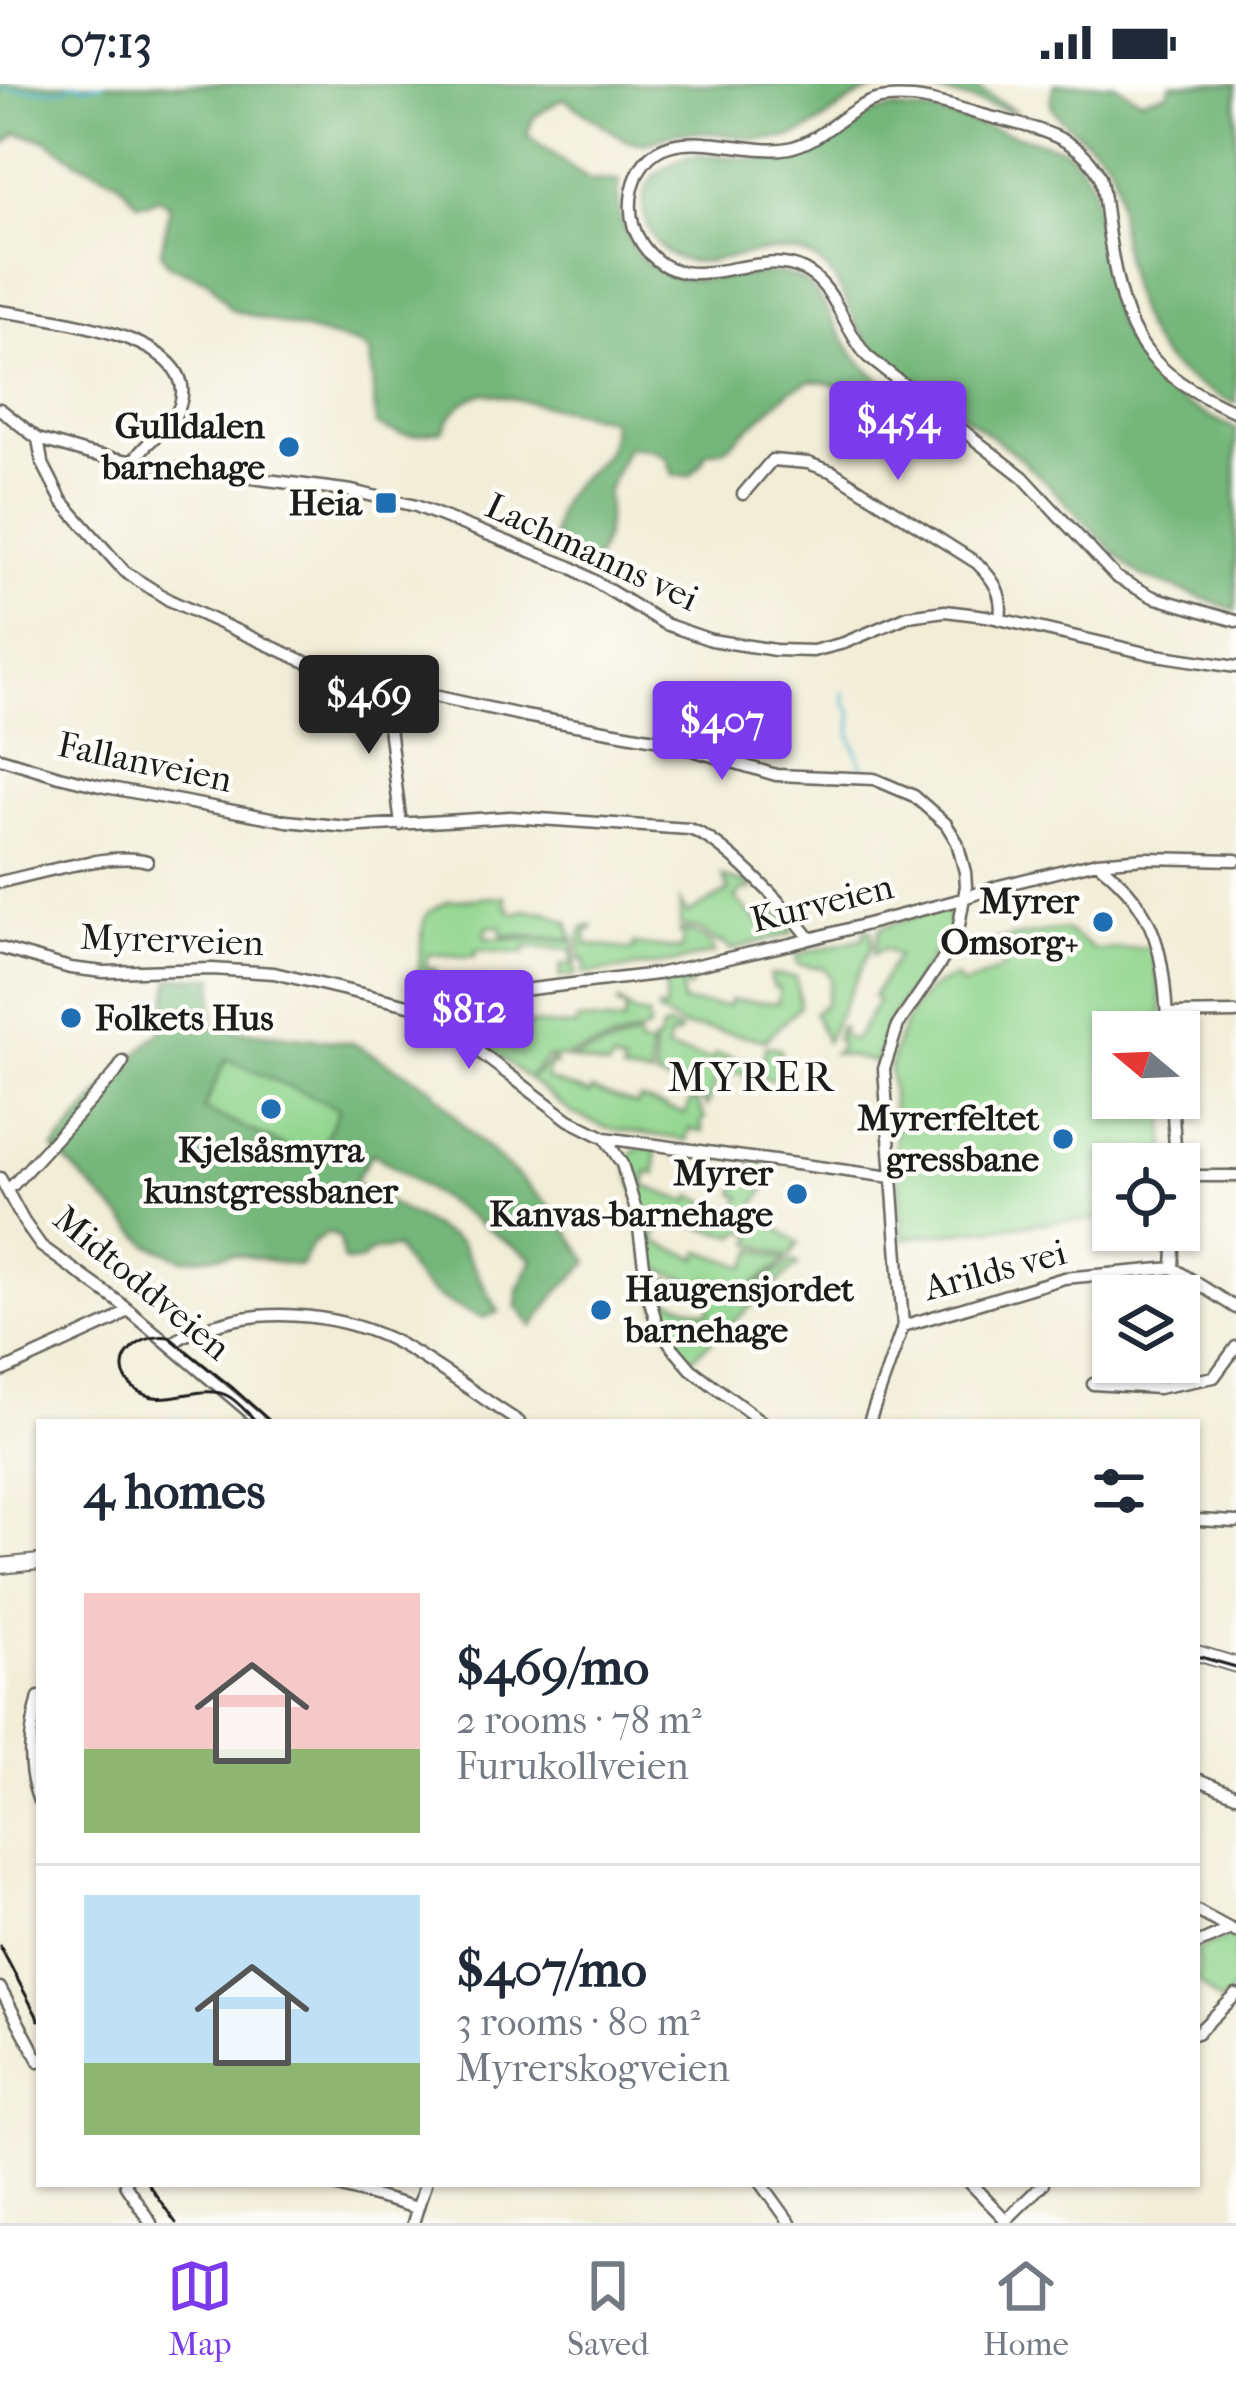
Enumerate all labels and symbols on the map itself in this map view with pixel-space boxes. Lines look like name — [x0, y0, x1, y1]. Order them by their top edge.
pin: $454 — [827, 381, 969, 483]
place label: Gulldalen barnehage — [100, 405, 266, 488]
marker: Gulldalen barnehage — [276, 434, 302, 460]
place label: Heia — [289, 482, 363, 524]
street label: Lachmanns vei — [479, 484, 705, 620]
marker: Heia — [373, 490, 399, 516]
pin: $469 — [298, 655, 440, 757]
pin: $407 — [651, 681, 793, 783]
street label: Fallanveien — [54, 723, 236, 801]
street label: Kurveien — [746, 865, 898, 941]
place label: Myrer Omsorg+ — [940, 880, 1080, 963]
marker: Myrer Omsorg+ — [1090, 909, 1116, 935]
street label: Myrerveien — [79, 916, 265, 964]
pin: $812 — [398, 970, 540, 1072]
place label: Folkets Hus — [95, 997, 274, 1039]
marker: Folkets Hus — [58, 1005, 84, 1031]
north arrow — [1092, 1011, 1200, 1119]
district label: MYRER — [667, 1053, 837, 1102]
marker: Kjelsåsmyra kunstgressbaner — [258, 1096, 284, 1122]
place label: Myrerfeltet gressbane — [857, 1097, 1040, 1180]
marker: Myrerfeltet gressbane — [1050, 1126, 1076, 1152]
place label: Kjelsåsmyra kunstgressbaner — [143, 1129, 399, 1212]
place label: Myrer Kanvas-barnehage — [490, 1152, 774, 1235]
marker: Myrer Kanvas-barnehage — [784, 1181, 810, 1207]
street label: Midtoddveien — [45, 1197, 239, 1369]
street label: Arilds vei — [917, 1231, 1071, 1310]
place label: Haugensjordet barnehage — [623, 1268, 855, 1351]
marker: Haugensjordet barnehage — [588, 1297, 614, 1323]

